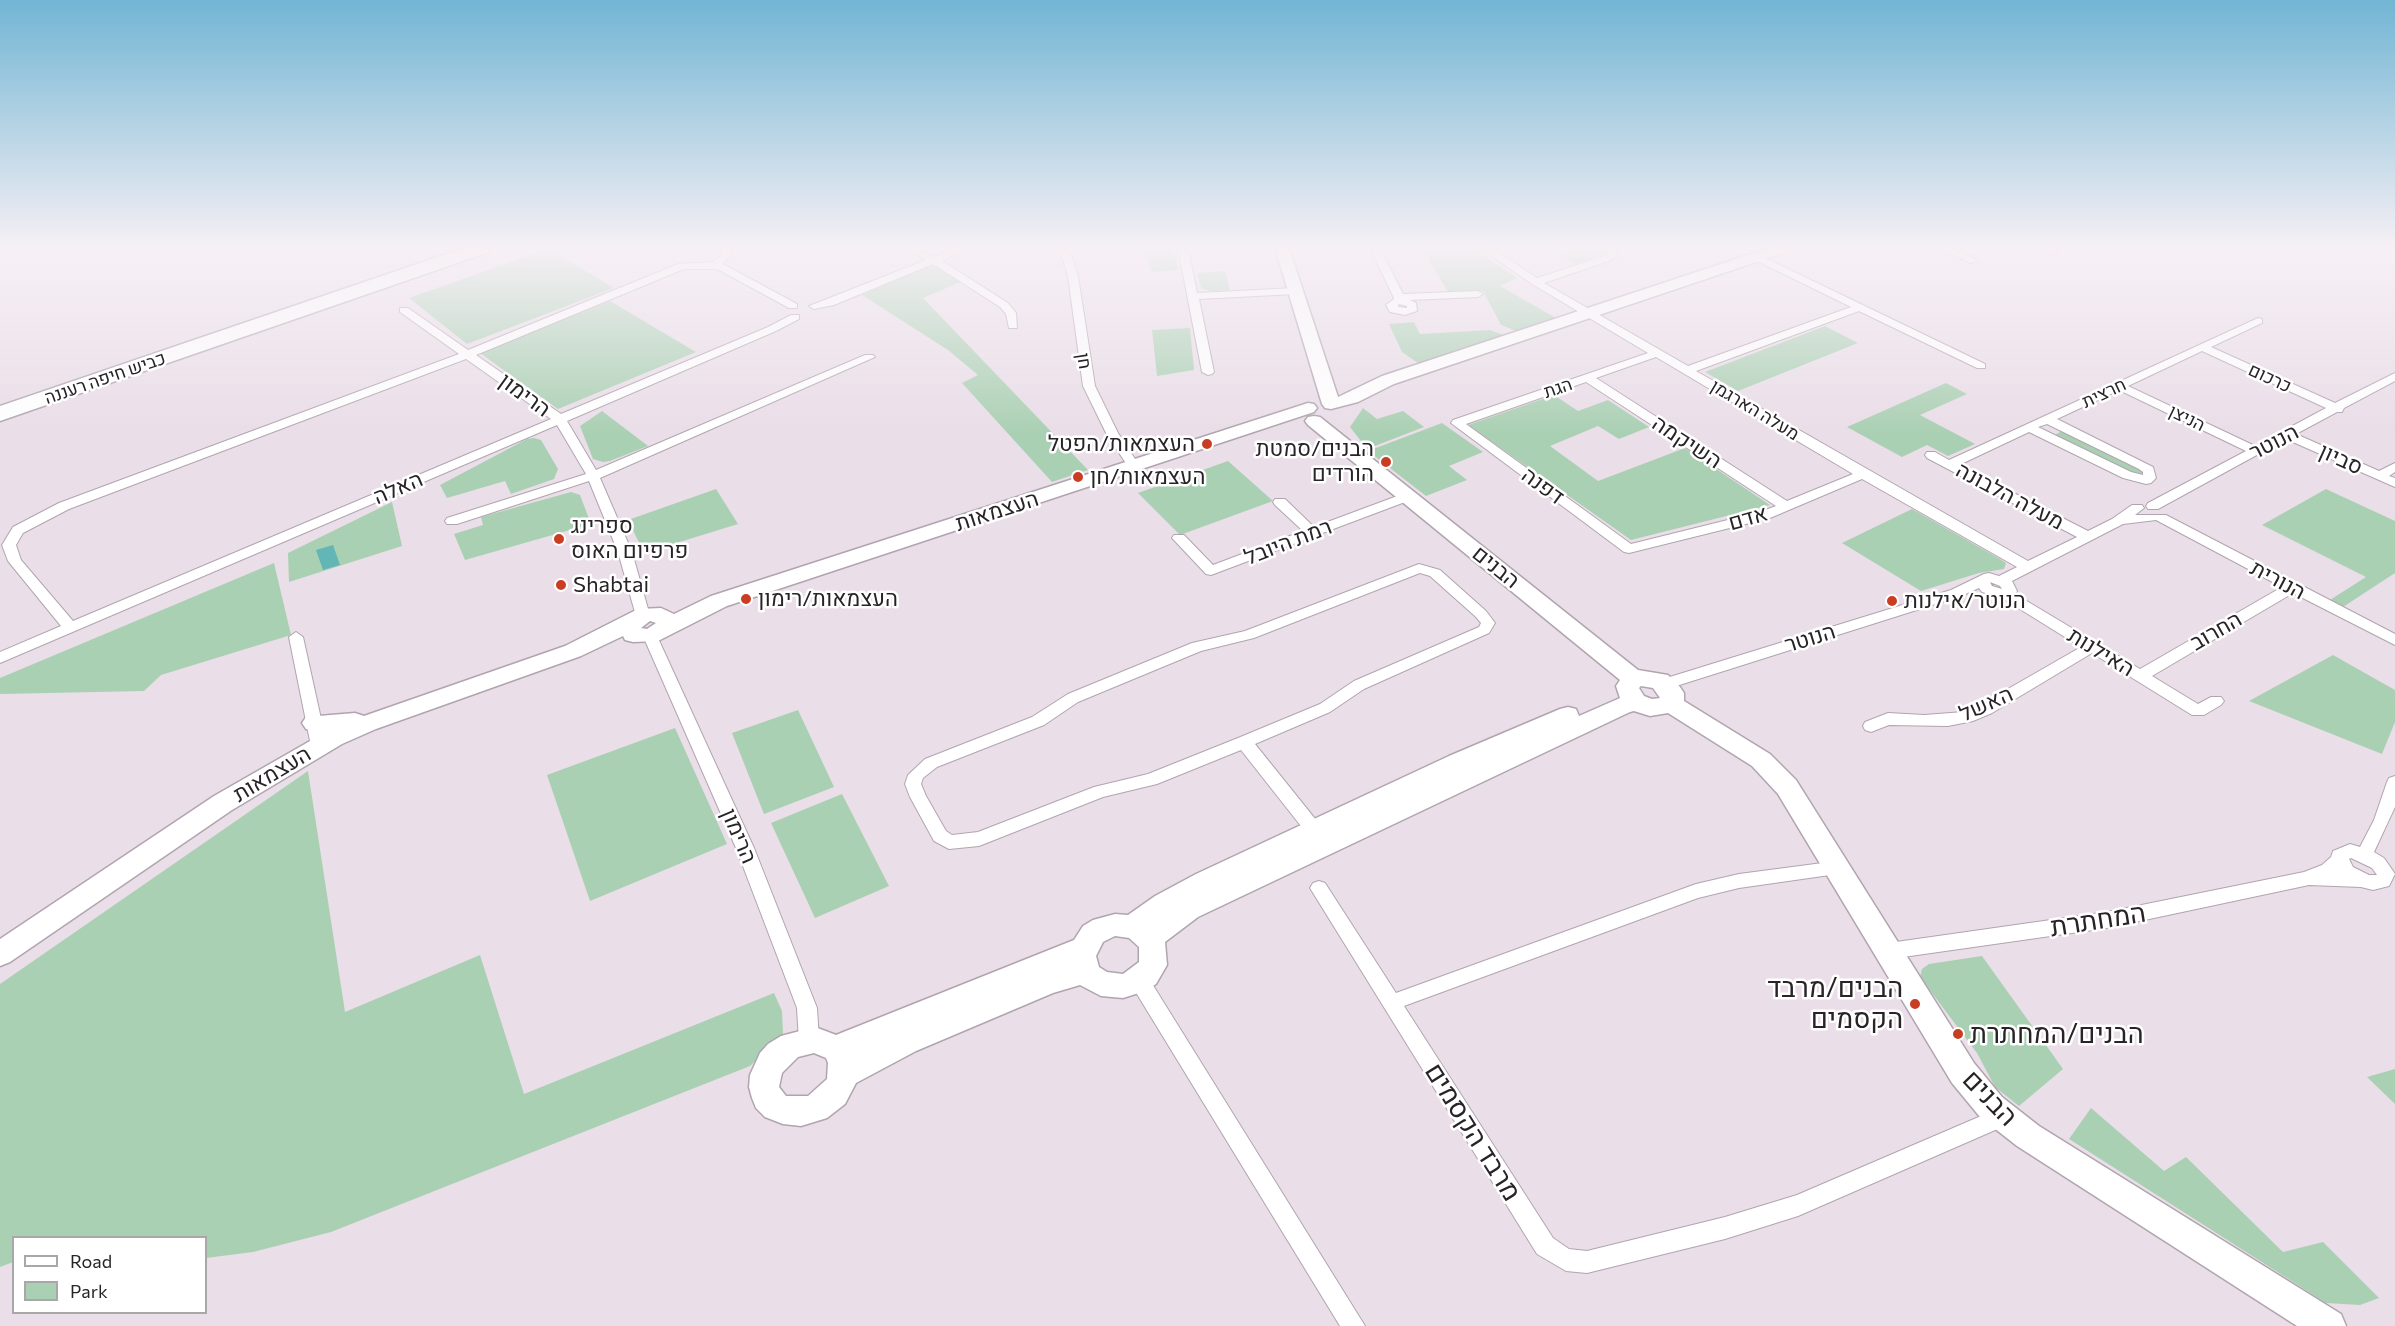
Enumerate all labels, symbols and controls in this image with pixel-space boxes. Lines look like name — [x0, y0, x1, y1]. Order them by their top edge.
street label: כביש חיפה רעננה — [42, 347, 168, 409]
street label: חן — [1072, 351, 1096, 371]
street label: כרכום — [2245, 359, 2295, 397]
street label: הרימון — [494, 368, 556, 422]
street label: הגת — [1541, 373, 1575, 403]
street label: חרצית — [2078, 373, 2130, 413]
street label: מעלה הארגמן — [1707, 375, 1803, 445]
street label: הניצן — [2165, 400, 2209, 436]
street label: השיקמה — [1647, 410, 1727, 474]
street label: הנוטר — [2245, 418, 2303, 466]
place label: העצמאות/הפטל — [1048, 431, 1195, 457]
place label: הבנים/סמטת הורדים — [1256, 436, 1374, 488]
marker: העצמאות/הפטל — [1200, 437, 1214, 451]
street label: סביון — [2315, 438, 2367, 480]
marker: הבנים/סמטת הורדים — [1379, 455, 1393, 469]
street label: מעלה הלבונה — [1952, 457, 2068, 535]
street label: דפנה — [1517, 462, 1569, 510]
place label: העצמאות/חן — [1090, 464, 1205, 490]
street label: האלה — [369, 466, 427, 510]
marker: העצמאות/חן — [1071, 470, 1085, 484]
street label: העצמאות — [952, 485, 1042, 537]
street label: אדם — [1725, 500, 1771, 536]
place label: ספרינג פרפיום האוס — [571, 513, 688, 564]
street label: רמת היובל — [1240, 513, 1336, 571]
marker: ספרינג פרפיום האוס — [552, 532, 566, 546]
street label: הבנים — [1467, 540, 1525, 594]
street label: הנורית — [2246, 555, 2310, 605]
place label: Shabtai — [573, 572, 649, 598]
marker: Shabtai — [554, 578, 568, 592]
place label: העצמאות/רימון — [758, 586, 898, 612]
place label: הנוטר/אילנות — [1904, 588, 2026, 614]
marker: העצמאות/רימון — [739, 592, 753, 606]
marker: הנוטר/אילנות — [1885, 594, 1899, 608]
street label: החרוב — [2186, 606, 2246, 656]
street label: הנוטר — [1781, 618, 1839, 658]
street label: האילנות — [2063, 622, 2139, 682]
street label: האשל — [1955, 681, 2017, 727]
street label: העצמאות — [228, 741, 316, 807]
street label: הרימון — [716, 805, 762, 867]
street label: המחתרת — [2048, 896, 2148, 944]
place label: הבנים/מרבד הקסמים — [1767, 972, 1903, 1035]
marker: הבנים/מרבד הקסמים — [1908, 997, 1922, 1011]
place label: הבנים/המחתרת — [1970, 1018, 2144, 1050]
marker: הבנים/המחתרת — [1951, 1027, 1965, 1041]
street label: מרבד הקסמים — [1418, 1057, 1528, 1207]
street label: הבנים — [1956, 1063, 2024, 1133]
legend — [12, 1236, 207, 1314]
text: Road — [70, 1250, 112, 1272]
text: Park — [70, 1280, 108, 1302]

